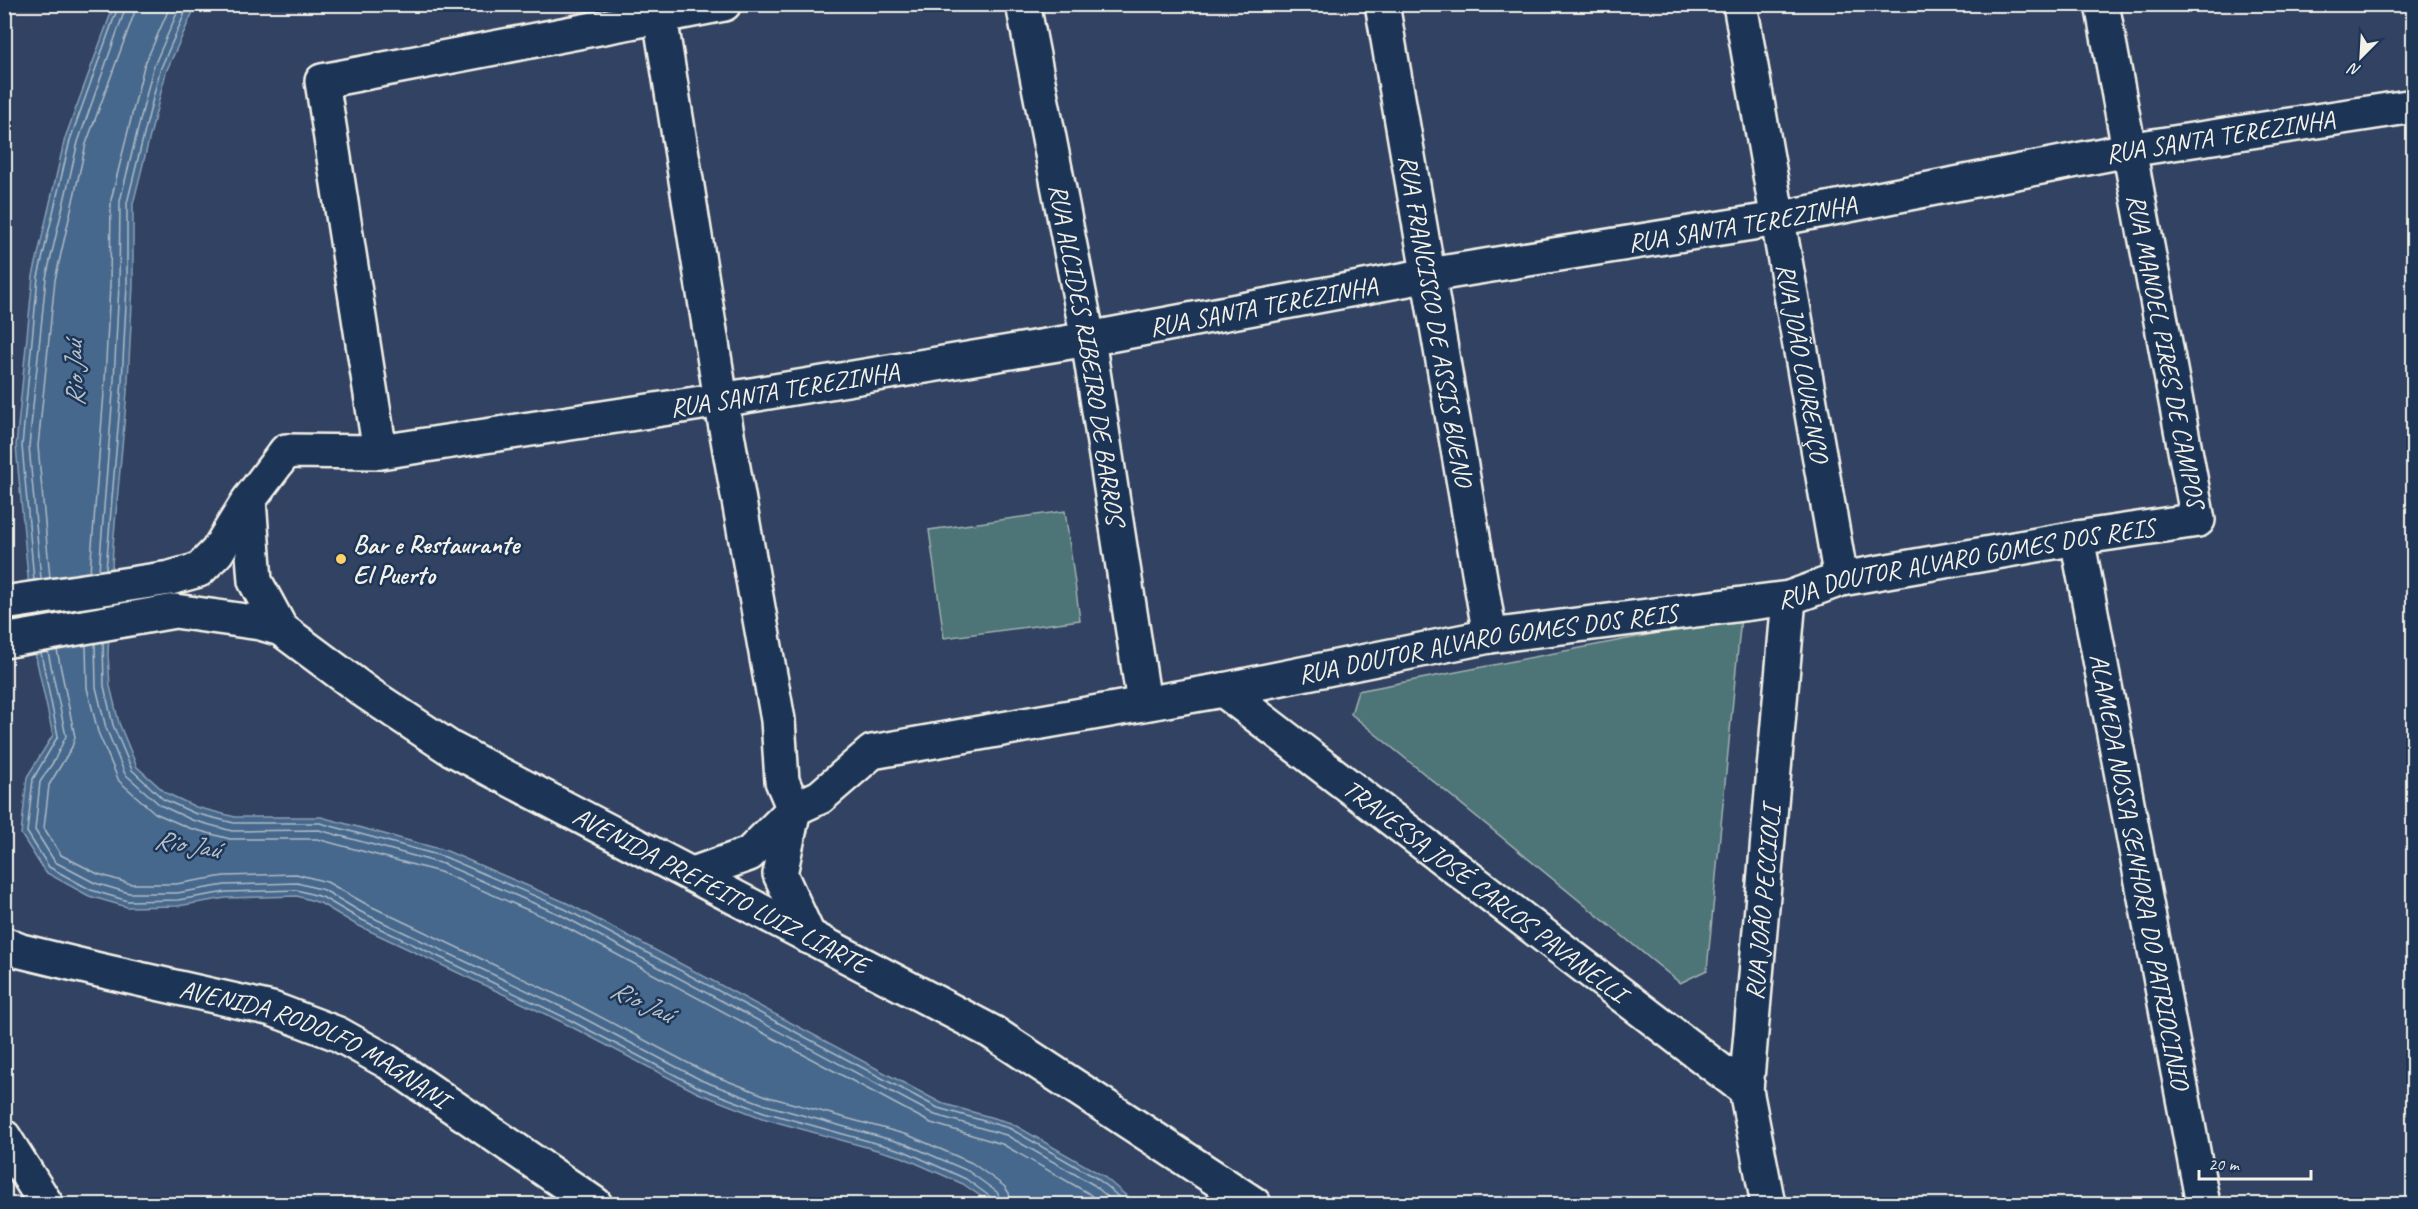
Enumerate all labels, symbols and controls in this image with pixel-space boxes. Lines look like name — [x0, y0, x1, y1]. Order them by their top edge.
north arrow — [2331, 27, 2391, 87]
text: N — [2344, 57, 2364, 81]
street label: RUA SANTA TEREZINHA — [2103, 102, 2338, 171]
street label: RUA FRANCISCO DE ASSIS BUENO — [1392, 152, 1481, 492]
street label: RUA ALCIDES RIBEIRO DE BARROS — [1042, 181, 1134, 532]
street label: RUA SANTA TEREZINHA — [1625, 187, 1860, 259]
street label: RUA MANOEL PIRES DE CAMPOS — [2119, 192, 2213, 515]
street label: RUA JOÃO LOURENÇO — [1769, 261, 1837, 467]
street label: RUA SANTA TEREZINHA — [1146, 268, 1381, 344]
water label: Rio Jaú — [56, 335, 92, 407]
street label: RUA SANTA TEREZINHA — [668, 354, 902, 424]
street label: RUA DOUTOR ALVARO GOMES DOS REIS — [1776, 510, 2160, 616]
place label: Bar e Restaurante El Puerto — [353, 528, 521, 591]
marker: Bar e Restaurante El Puerto — [334, 552, 348, 566]
street label: RUA DOUTOR ALVARO GOMES DOS REIS — [1295, 595, 1683, 691]
street label: ALAMEDA NOSSA SENHORA DO PATRIOCINIO — [2083, 651, 2198, 1095]
street label: TRAVESSA JOSÉ CARLOS PAVANELLI — [1337, 772, 1638, 1013]
street label: AVENIDA PREFEITO LUIZ LIARTE — [568, 799, 877, 983]
street label: RUA JOÃO PECCIOLI — [1737, 799, 1788, 1001]
water label: Rio Jaú — [152, 822, 228, 867]
street label: AVENIDA RODOLFO MAGNANI — [177, 972, 460, 1118]
water label: Rio Jaú — [605, 972, 684, 1033]
scale bar — [2199, 1143, 2312, 1181]
text: 20 m — [2208, 1153, 2241, 1175]

